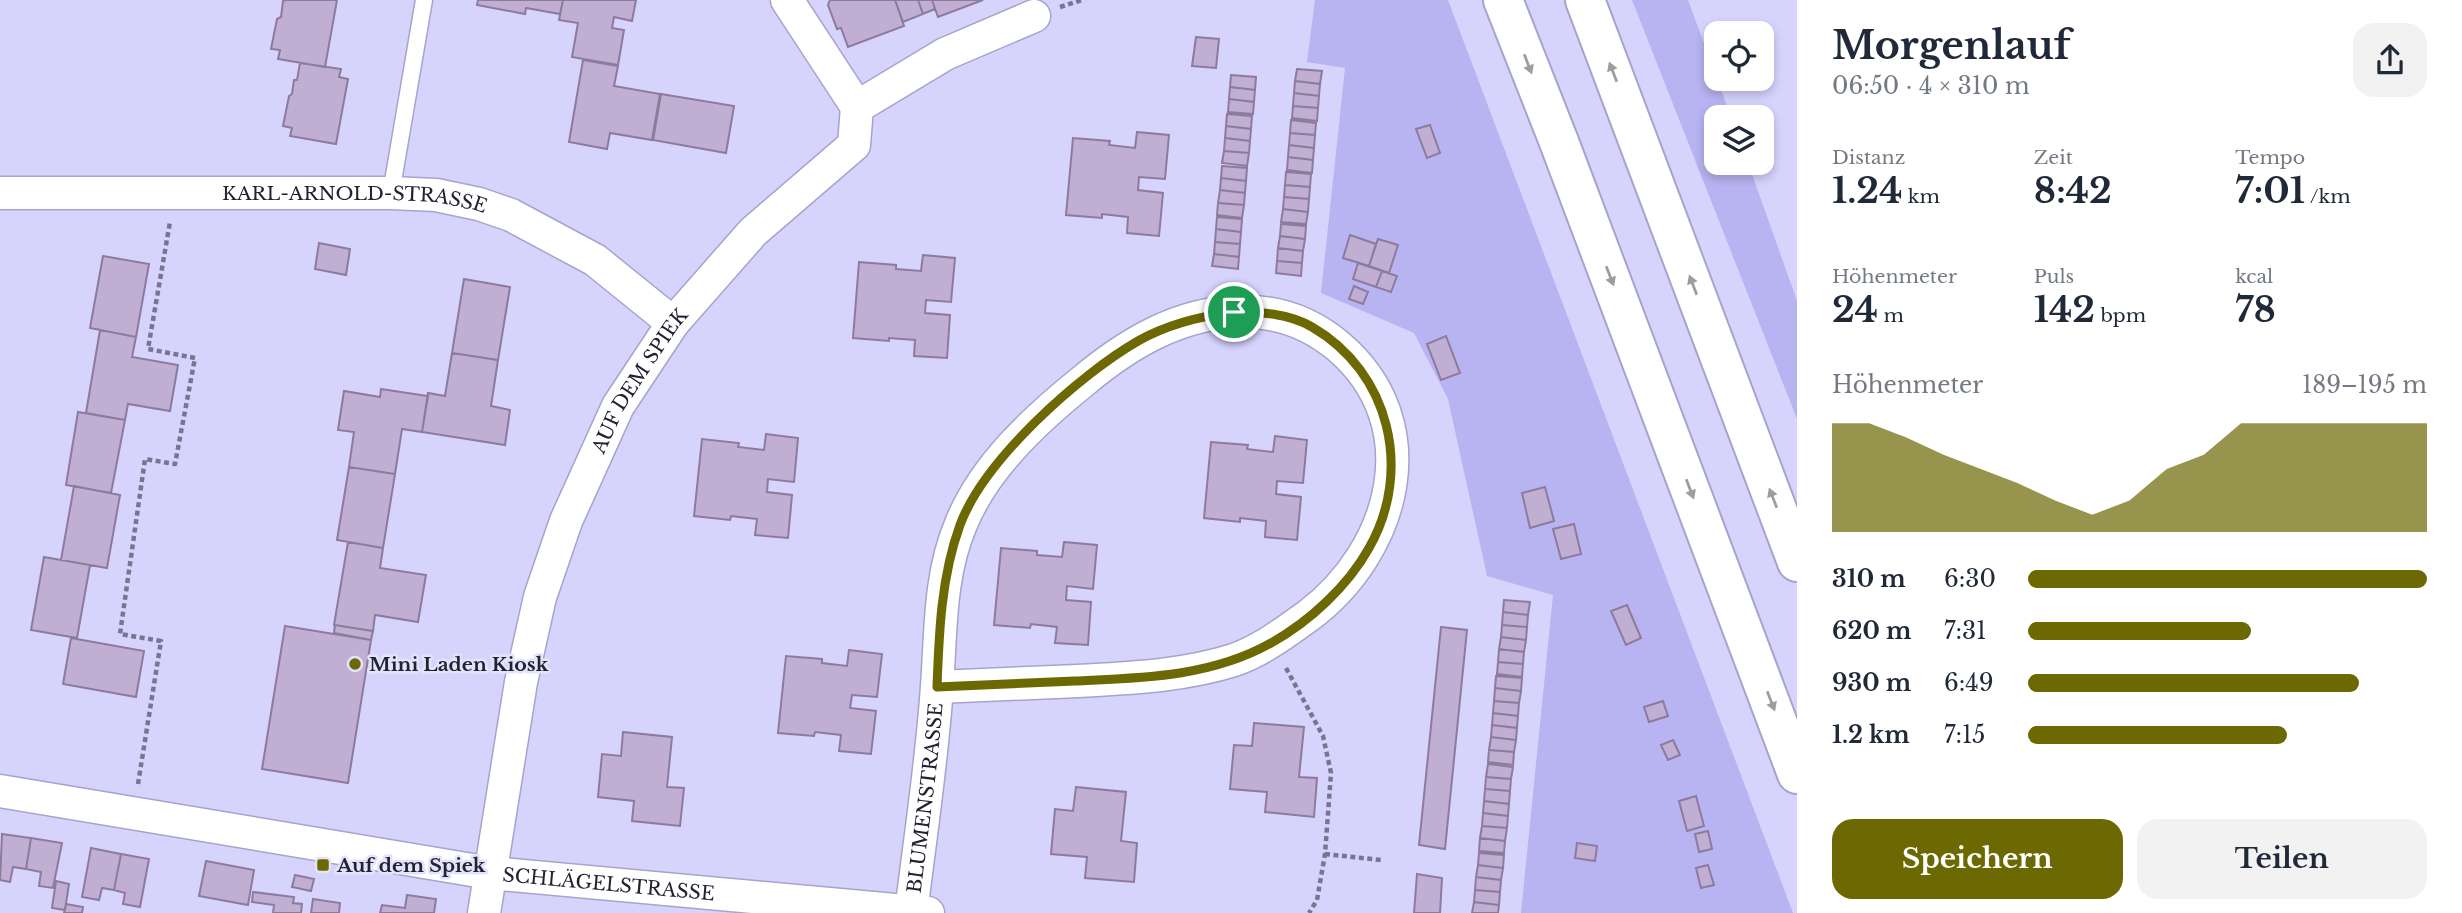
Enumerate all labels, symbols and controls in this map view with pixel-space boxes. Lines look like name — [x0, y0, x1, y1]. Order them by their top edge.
map controls — [1704, 21, 1774, 175]
button: locate — [1704, 21, 1774, 91]
text: Morgenlauf — [1832, 22, 2071, 69]
button: share — [2353, 23, 2427, 97]
one-way arrow — [1522, 53, 1533, 74]
one-way arrow — [1607, 61, 1618, 82]
text: 06:50 · 4 × 310 m — [1832, 72, 2030, 100]
button: layers — [1704, 105, 1774, 175]
text: Distanz — [1832, 146, 1905, 169]
text: Zeit — [2034, 146, 2073, 169]
text: Tempo — [2235, 146, 2305, 169]
text: 1.24 — [1832, 169, 1902, 212]
text: 8:42 — [2034, 169, 2112, 212]
text: 7:01 — [2235, 169, 2305, 212]
street label: KARL-ARNOLD-STRASSE — [222, 182, 490, 218]
text: km — [1902, 185, 1940, 208]
text: /km — [2305, 185, 2351, 208]
one-way arrow — [1604, 265, 1615, 286]
text: Höhenmeter — [1832, 265, 1957, 288]
text: Puls — [2034, 265, 2074, 288]
text: kcal — [2235, 265, 2273, 288]
one-way arrow — [1687, 274, 1698, 295]
pin — [1204, 282, 1264, 342]
text: 24 — [1832, 288, 1878, 331]
text: 142 — [2034, 288, 2095, 331]
text: 78 — [2235, 288, 2276, 331]
icon: arrive — [1215, 293, 1253, 331]
street label: AUF DEM SPIEK — [587, 303, 693, 458]
text: m — [1878, 304, 1904, 327]
text: bpm — [2095, 304, 2146, 327]
text: Höhenmeter — [1832, 371, 1983, 399]
text: 189–195 m — [2302, 371, 2427, 399]
one-way arrow — [1685, 478, 1696, 499]
one-way arrow — [1767, 487, 1778, 508]
text: 310 m — [1832, 565, 1906, 593]
text: 6:30 — [1944, 565, 1996, 593]
text: 620 m — [1832, 617, 1911, 645]
text: 7:31 — [1944, 617, 1987, 645]
place label: Mini Laden Kiosk — [369, 653, 549, 676]
marker: Mini Laden Kiosk — [347, 656, 363, 672]
text: 930 m — [1832, 669, 1911, 697]
text: 6:49 — [1944, 669, 1994, 697]
one-way arrow — [1765, 691, 1776, 712]
street label: BLUMENSTRASSE — [903, 702, 948, 894]
text: 1.2 km — [1832, 721, 1910, 749]
text: 7:15 — [1944, 721, 1985, 749]
button: Speichern — [1832, 819, 2123, 899]
button: Teilen — [2137, 819, 2427, 899]
place label: Auf dem Spiek — [336, 854, 486, 877]
marker: Auf dem Spiek — [315, 857, 331, 873]
street label: SCHLÄGELSTRASSE — [502, 863, 716, 905]

